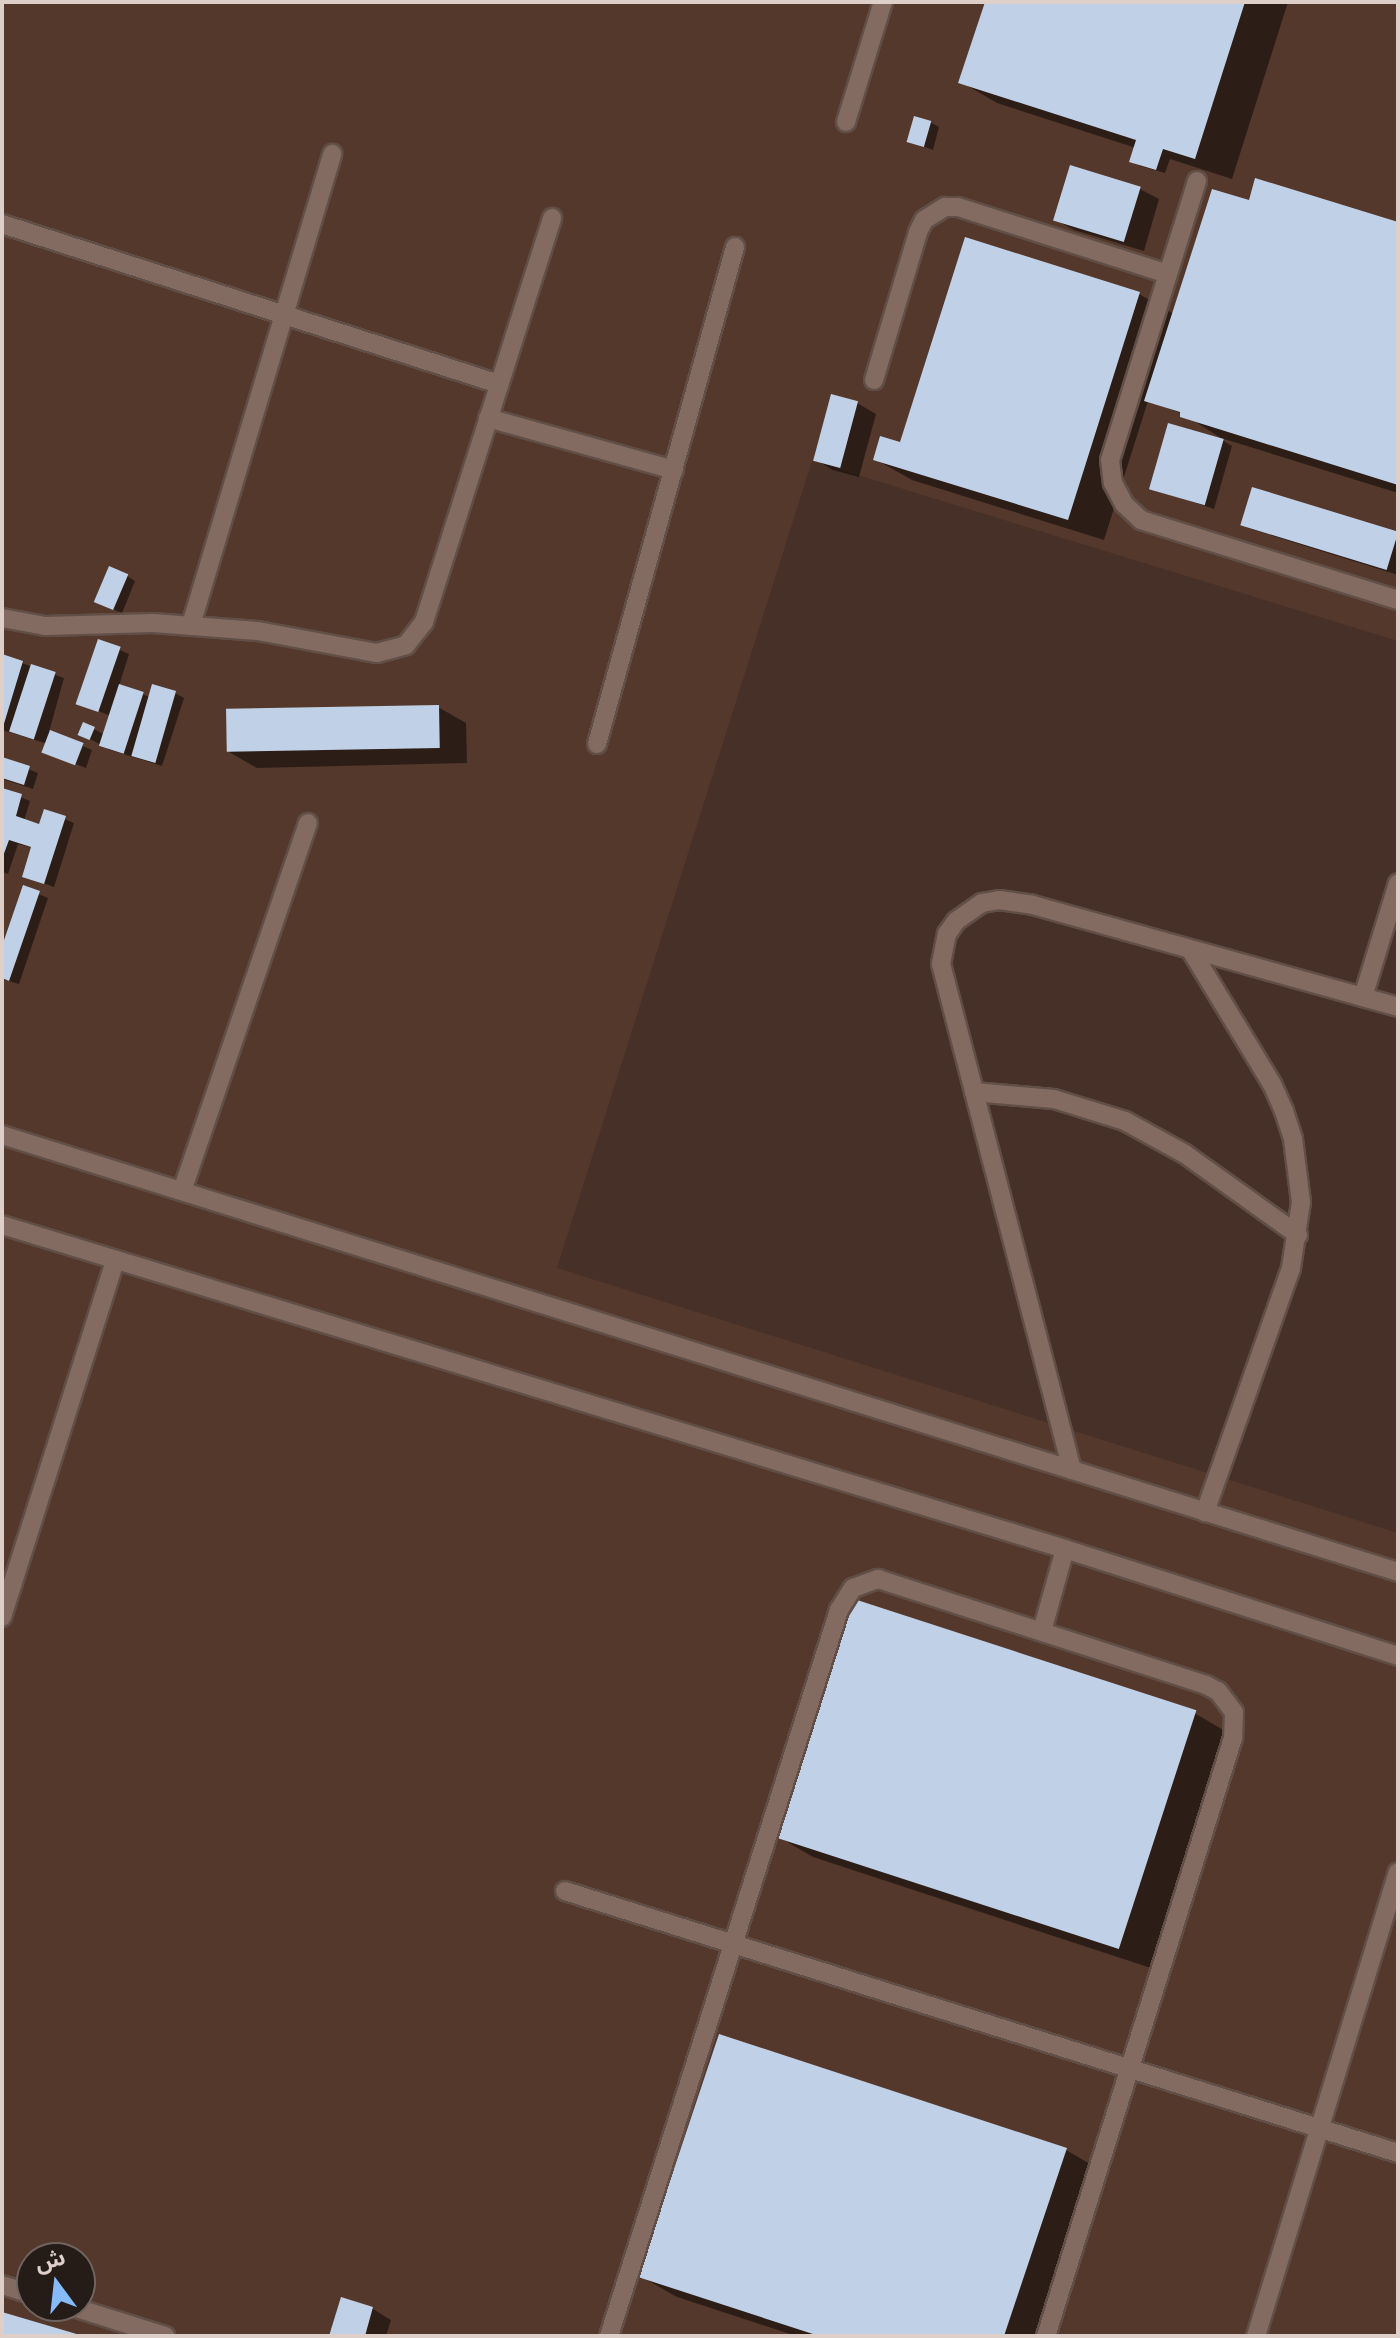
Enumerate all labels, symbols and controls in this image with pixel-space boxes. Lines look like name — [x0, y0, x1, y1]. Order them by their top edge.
north arrow — [16, 2242, 96, 2322]
text: ش — [33, 2246, 68, 2275]

